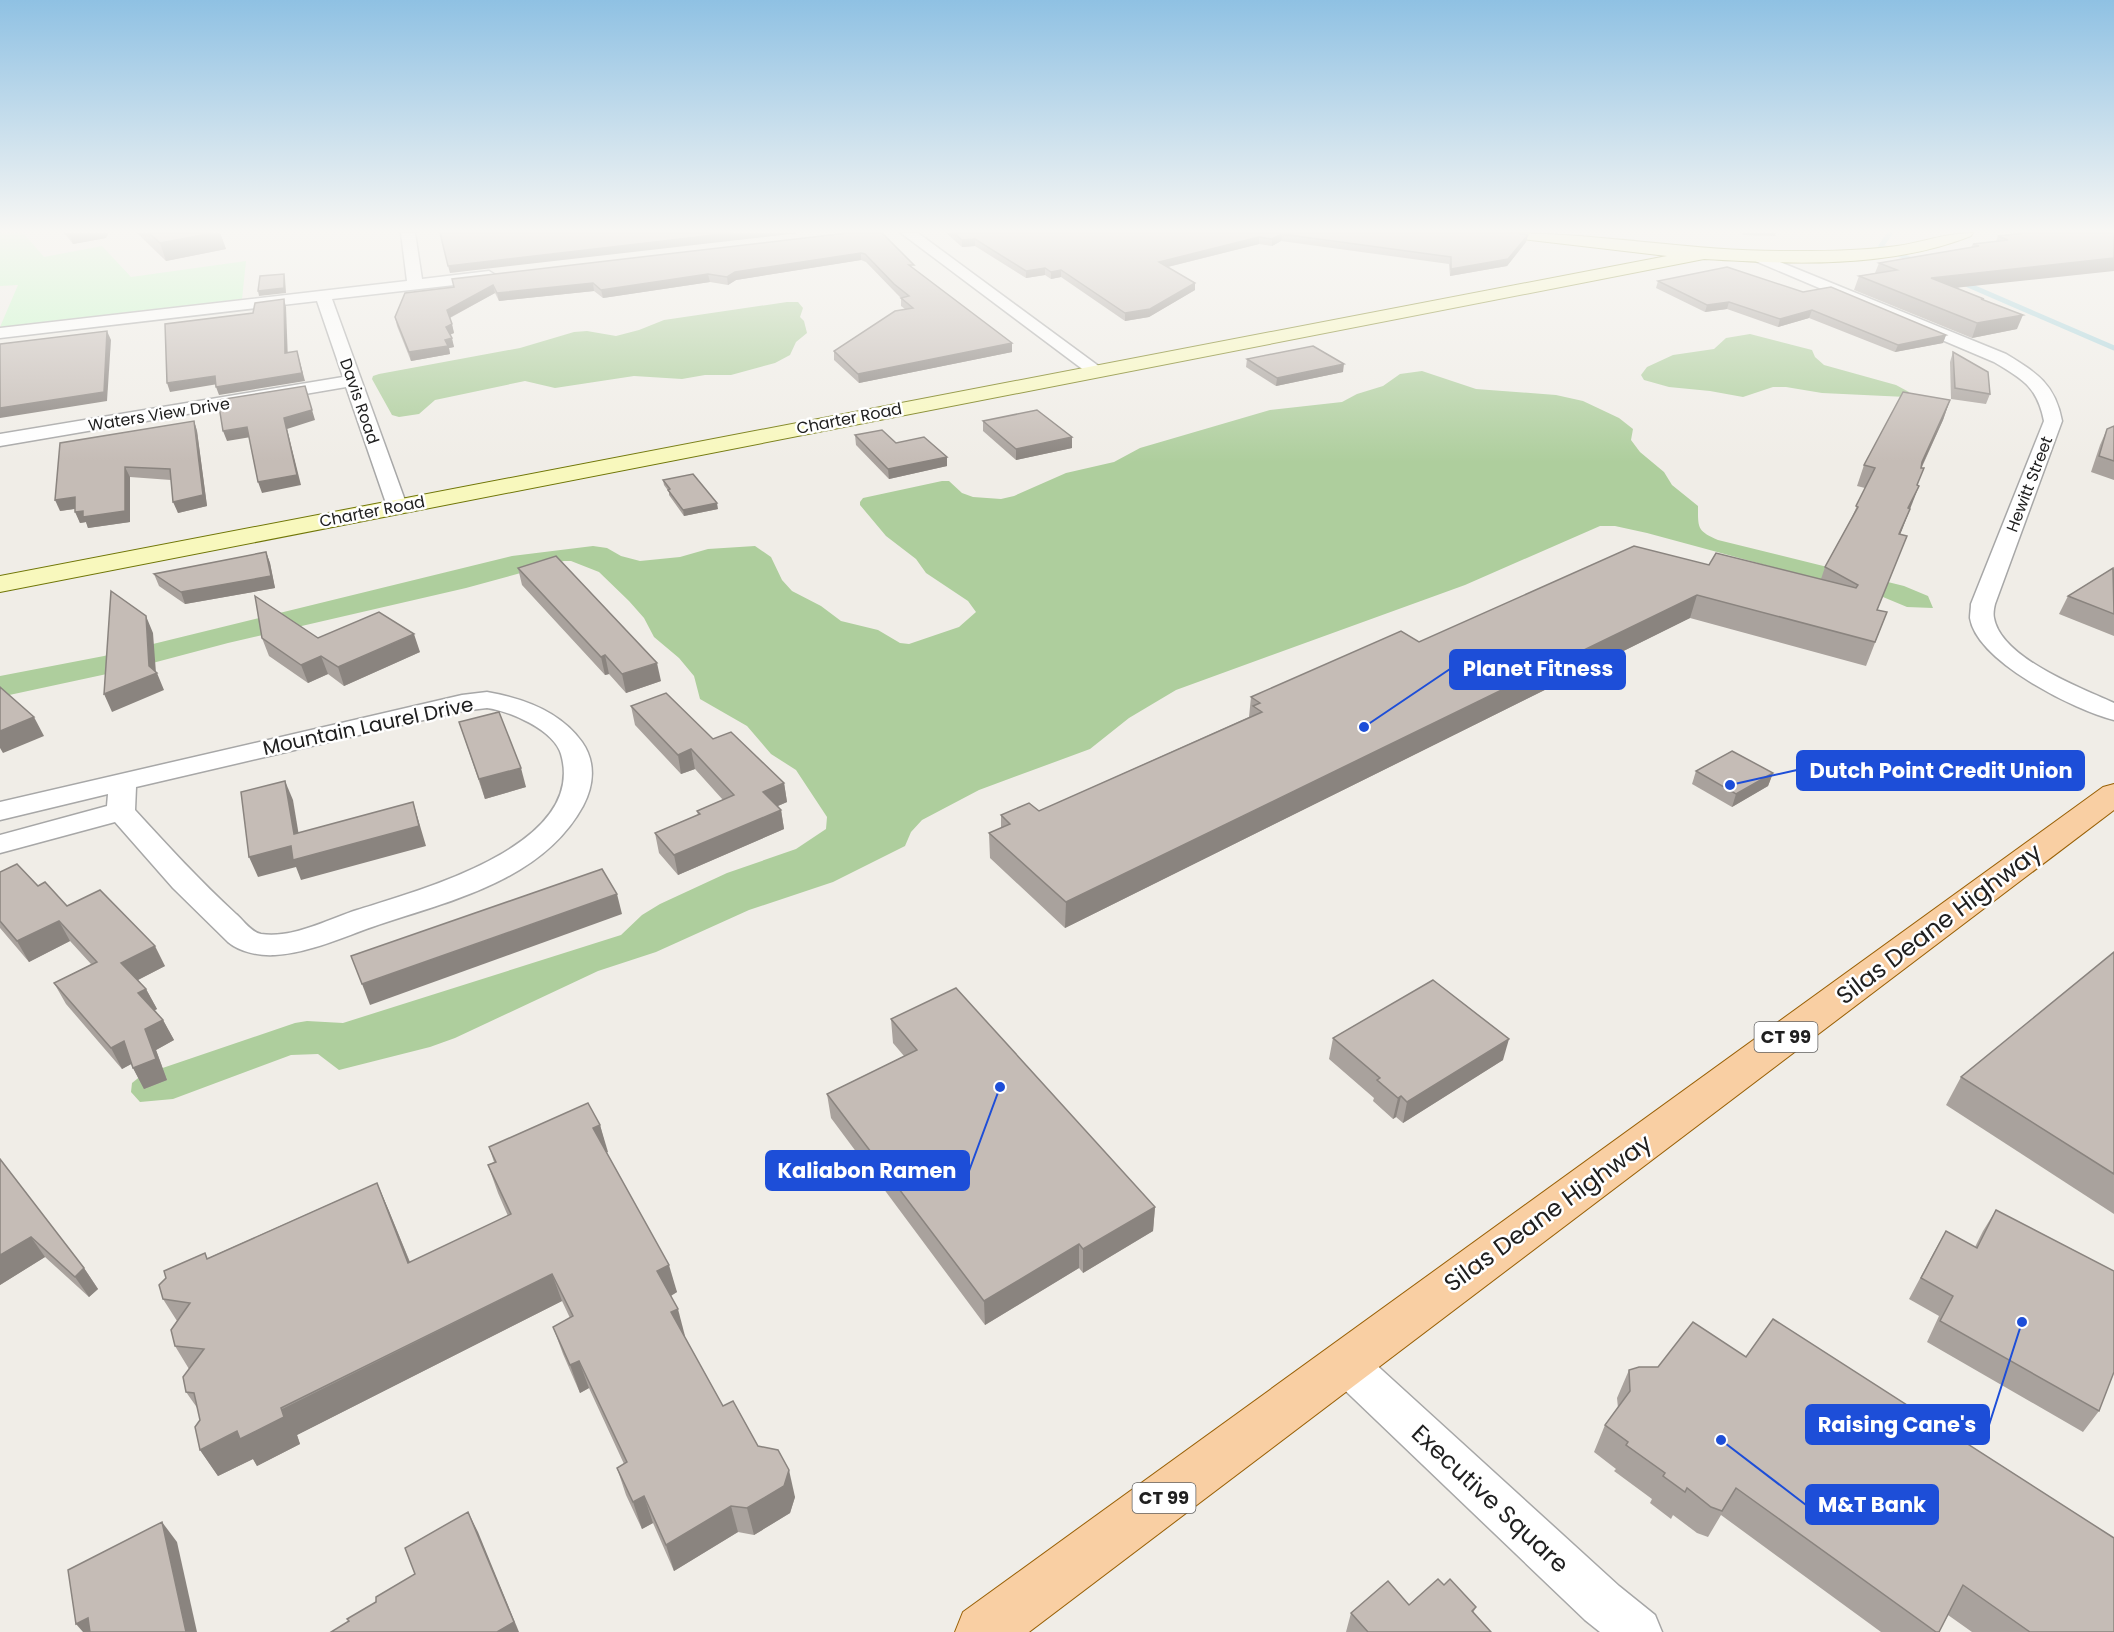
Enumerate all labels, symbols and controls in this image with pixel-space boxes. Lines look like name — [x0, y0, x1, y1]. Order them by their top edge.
street label: Davis Road — [334, 355, 385, 447]
street label: Waters View Drive — [87, 392, 232, 437]
street label: Charter Road — [794, 397, 904, 440]
street label: Hewitt Street — [2001, 433, 2058, 535]
street label: Charter Road — [317, 490, 427, 533]
callout: Planet Fitness — [1450, 650, 1625, 689]
text: Planet Fitness — [1463, 654, 1613, 683]
street label: Mountain Laurel Drive — [260, 690, 476, 762]
callout: Dutch Point Credit Union — [1797, 751, 2084, 790]
text: Dutch Point Credit Union — [1809, 756, 2073, 785]
street label: Silas Deane Highway — [1829, 835, 2049, 1012]
road number: CT 99 — [1754, 1022, 1818, 1052]
street label: Silas Deane Highway — [1437, 1126, 1659, 1299]
callout: Kaliabon Ramen — [766, 1151, 969, 1190]
text: Kaliabon Ramen — [777, 1156, 957, 1185]
callout: Raising Cane's — [1806, 1405, 1989, 1444]
text: Raising Cane's — [1818, 1410, 1976, 1439]
street label: Executive Square — [1405, 1417, 1576, 1580]
road number: CT 99 — [1132, 1483, 1196, 1513]
callout: M&T Bank — [1806, 1485, 1938, 1524]
text: M&T Bank — [1818, 1490, 1926, 1519]

